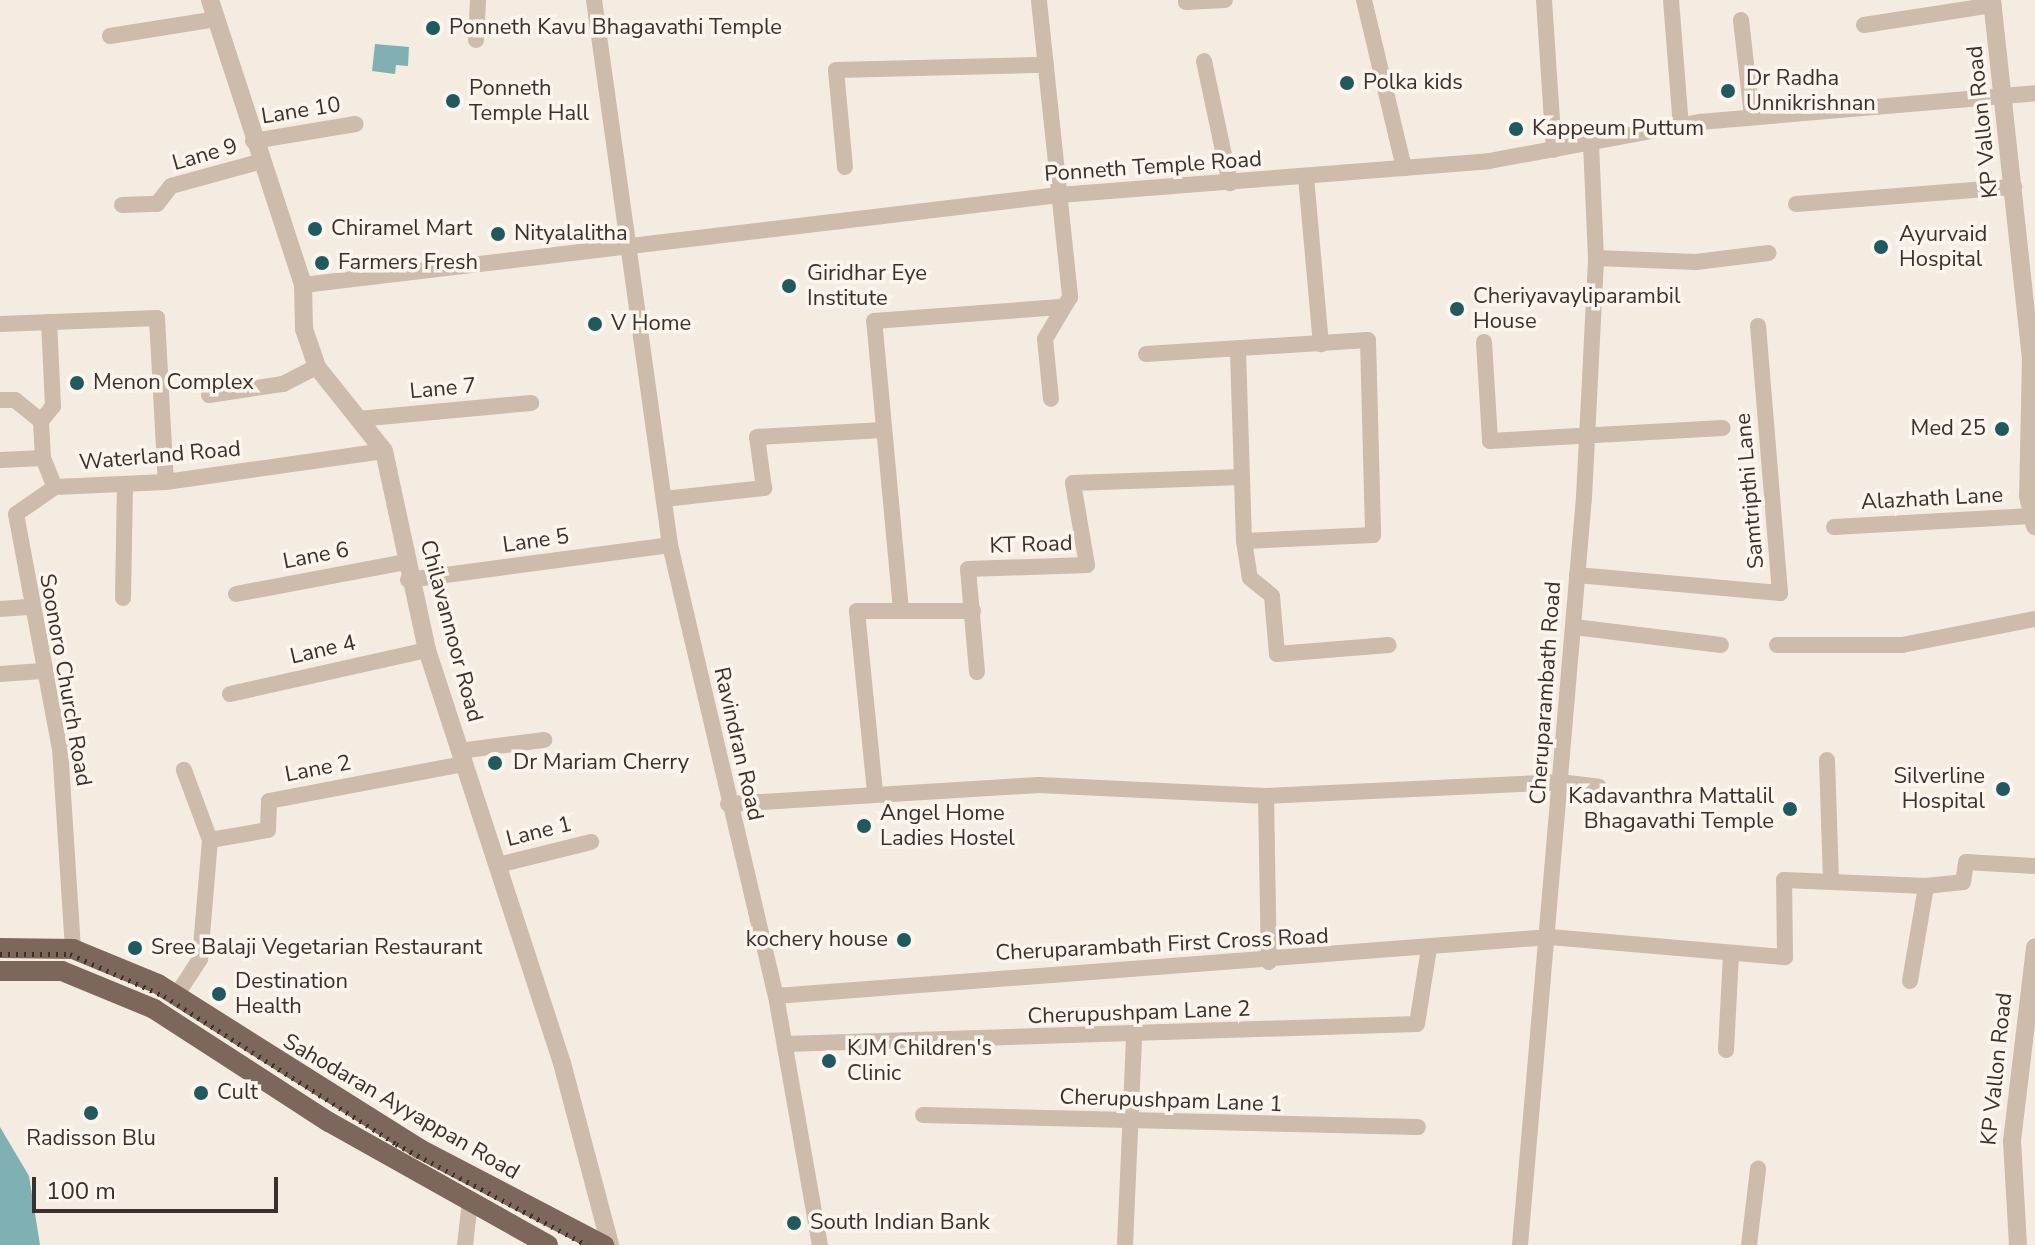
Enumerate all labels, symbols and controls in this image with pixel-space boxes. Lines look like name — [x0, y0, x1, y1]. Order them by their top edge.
place label: Ponneth Kavu Bhagavathi Temple — [449, 15, 782, 41]
marker: Ponneth Kavu Bhagavathi Temple — [424, 19, 442, 37]
street label: KP Vallon Road — [1962, 44, 2004, 200]
place label: Dr Radha Unnikrishnan — [1746, 65, 1876, 116]
place label: Polka kids — [1363, 70, 1463, 96]
marker: Polka kids — [1338, 74, 1356, 92]
place label: Ponneth Temple Hall — [469, 75, 589, 126]
marker: Dr Radha Unnikrishnan — [1717, 80, 1739, 102]
street label: Lane 10 — [259, 92, 343, 130]
marker: Ponneth Temple Hall — [444, 92, 462, 110]
place label: Kappeum Puttum — [1532, 116, 1704, 142]
marker: Kappeum Puttum — [1507, 120, 1525, 138]
street label: Lane 9 — [169, 133, 241, 177]
street label: Ponneth Temple Road — [1043, 146, 1263, 188]
place label: Chiramel Mart — [331, 216, 472, 242]
marker: Chiramel Mart — [306, 220, 324, 238]
place label: Nityalalitha — [514, 221, 628, 247]
place label: Ayurvaid Hospital — [1899, 221, 1987, 272]
marker: Nityalalitha — [489, 225, 507, 243]
marker: Ayurvaid Hospital — [1870, 236, 1892, 258]
place label: Farmers Fresh — [338, 250, 478, 276]
marker: Farmers Fresh — [313, 254, 331, 272]
place label: Giridhar Eye Institute — [807, 260, 927, 312]
marker: Giridhar Eye Institute — [778, 275, 800, 297]
place label: Cheriyavayliparambil House — [1473, 283, 1680, 334]
marker: Cheriyavayliparambil House — [1448, 300, 1466, 318]
place label: V Home — [611, 311, 691, 337]
marker: V Home — [586, 315, 604, 333]
place label: Menon Complex — [93, 370, 254, 396]
street label: Lane 7 — [409, 373, 477, 405]
marker: Menon Complex — [68, 374, 86, 392]
street label: Samtripthi Lane — [1730, 412, 1770, 570]
place label: Med 25 — [1911, 416, 1986, 442]
marker: Med 25 — [1993, 420, 2011, 438]
street label: Waterland Road — [78, 436, 242, 476]
street label: Alazhath Lane — [1860, 482, 2004, 516]
street label: Lane 5 — [501, 523, 571, 559]
street label: KT Road — [989, 530, 1073, 560]
street label: Lane 6 — [281, 537, 351, 575]
street label: Chilavannoor Road — [414, 537, 488, 725]
street label: Soonoro Church Road — [33, 572, 97, 788]
street label: Cheruparambath Road — [1525, 581, 1567, 805]
street label: Lane 4 — [288, 630, 358, 670]
street label: Ravindran Road — [708, 665, 768, 823]
street label: Lane 2 — [283, 750, 353, 788]
place label: Dr Mariam Cherry — [513, 750, 689, 776]
marker: Dr Mariam Cherry — [484, 752, 506, 774]
place label: Silverline Hospital — [1894, 763, 1985, 814]
marker: Silverline Hospital — [1992, 778, 2014, 800]
place label: Kadavanthra Mattalil Bhagavathi Temple — [1568, 783, 1774, 834]
place label: Angel Home Ladies Hostel — [880, 800, 1015, 852]
marker: Kadavanthra Mattalil Bhagavathi Temple — [1781, 800, 1799, 818]
street label: Lane 1 — [503, 811, 575, 853]
marker: Angel Home Ladies Hostel — [855, 817, 873, 835]
street label: Cheruparambath First Cross Road — [995, 923, 1329, 967]
place label: kochery house — [746, 927, 888, 953]
marker: kochery house — [895, 931, 913, 949]
place label: Sree Balaji Vegetarian Restaurant — [151, 935, 482, 961]
marker: Sree Balaji Vegetarian Restaurant — [126, 939, 144, 957]
place label: Destination Health — [235, 968, 348, 1020]
marker: Destination Health — [210, 985, 228, 1003]
street label: KP Vallon Road — [1976, 991, 2018, 1147]
street label: Cherupushpam Lane 2 — [1027, 996, 1251, 1030]
street label: Sahodaran Ayyappan Road — [278, 1028, 524, 1186]
place label: KJM Children's Clinic — [847, 1035, 992, 1086]
marker: KJM Children's Clinic — [818, 1050, 840, 1072]
place label: Cult — [217, 1080, 258, 1106]
marker: Cult — [192, 1084, 210, 1102]
street label: Cherupushpam Lane 1 — [1059, 1084, 1283, 1118]
marker: Radisson Blu — [82, 1104, 100, 1122]
place label: Radisson Blu — [26, 1126, 156, 1152]
scale bar — [36, 1161, 282, 1211]
text: 100 m — [46, 1175, 116, 1207]
place label: South Indian Bank — [810, 1210, 990, 1236]
marker: South Indian Bank — [785, 1214, 803, 1232]

